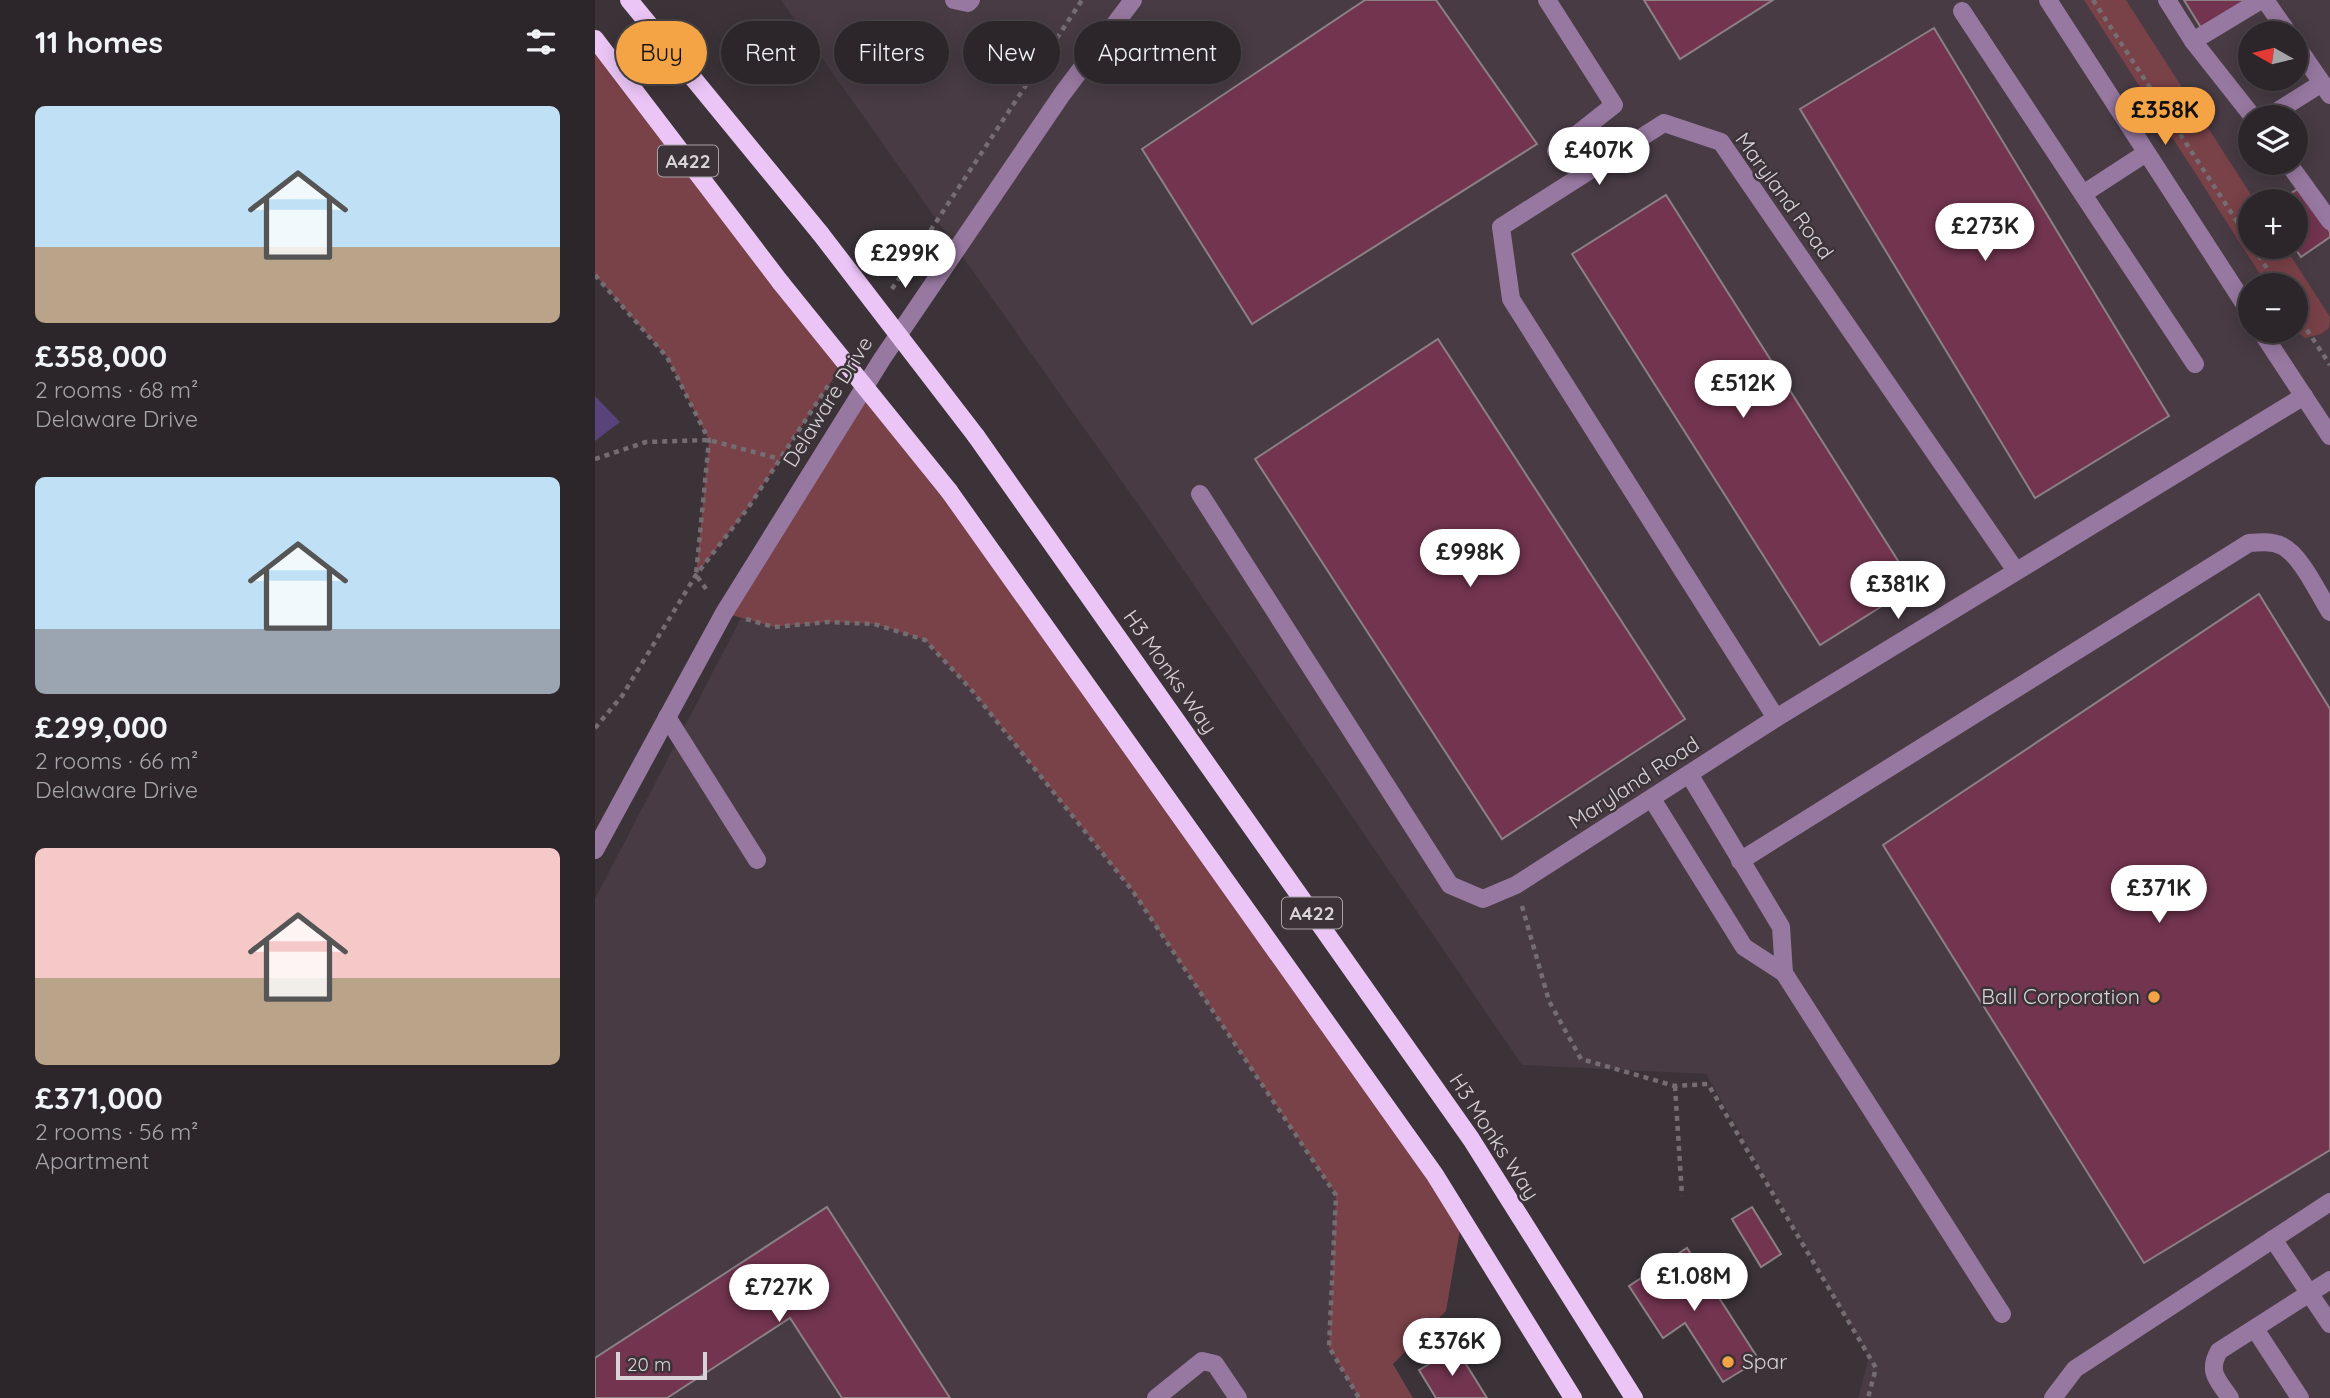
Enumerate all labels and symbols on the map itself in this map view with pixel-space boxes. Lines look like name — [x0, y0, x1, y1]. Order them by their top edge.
north arrow — [2238, 21, 2308, 91]
pin: £358K — [2116, 88, 2214, 147]
street label: Maryland Road — [1730, 127, 1840, 264]
pin: £407K — [1550, 128, 1648, 187]
road number: A422 — [658, 146, 718, 176]
pin: £273K — [1936, 204, 2034, 263]
pin: £299K — [856, 230, 954, 290]
street label: Delaware Drive — [777, 331, 878, 472]
pin: £512K — [1694, 360, 1792, 420]
pin: £998K — [1421, 530, 1519, 589]
pin: £381K — [1849, 562, 1947, 621]
street label: H3 Monks Way — [1118, 604, 1223, 738]
street label: Maryland Road — [1563, 730, 1704, 834]
pin: £371K — [2110, 866, 2208, 925]
road number: A422 — [1282, 897, 1342, 928]
place label: Ball Corporation — [1981, 983, 2140, 1009]
marker: Ball Corporation — [2146, 989, 2162, 1005]
street label: H3 Monks Way — [1444, 1068, 1545, 1205]
pin: £1.08M — [1637, 1254, 1751, 1313]
pin: £727K — [730, 1264, 828, 1324]
pin: £376K — [1403, 1318, 1501, 1378]
place label: Spar — [1742, 1348, 1787, 1374]
scale bar — [616, 1349, 707, 1381]
marker: Spar — [1720, 1354, 1736, 1370]

